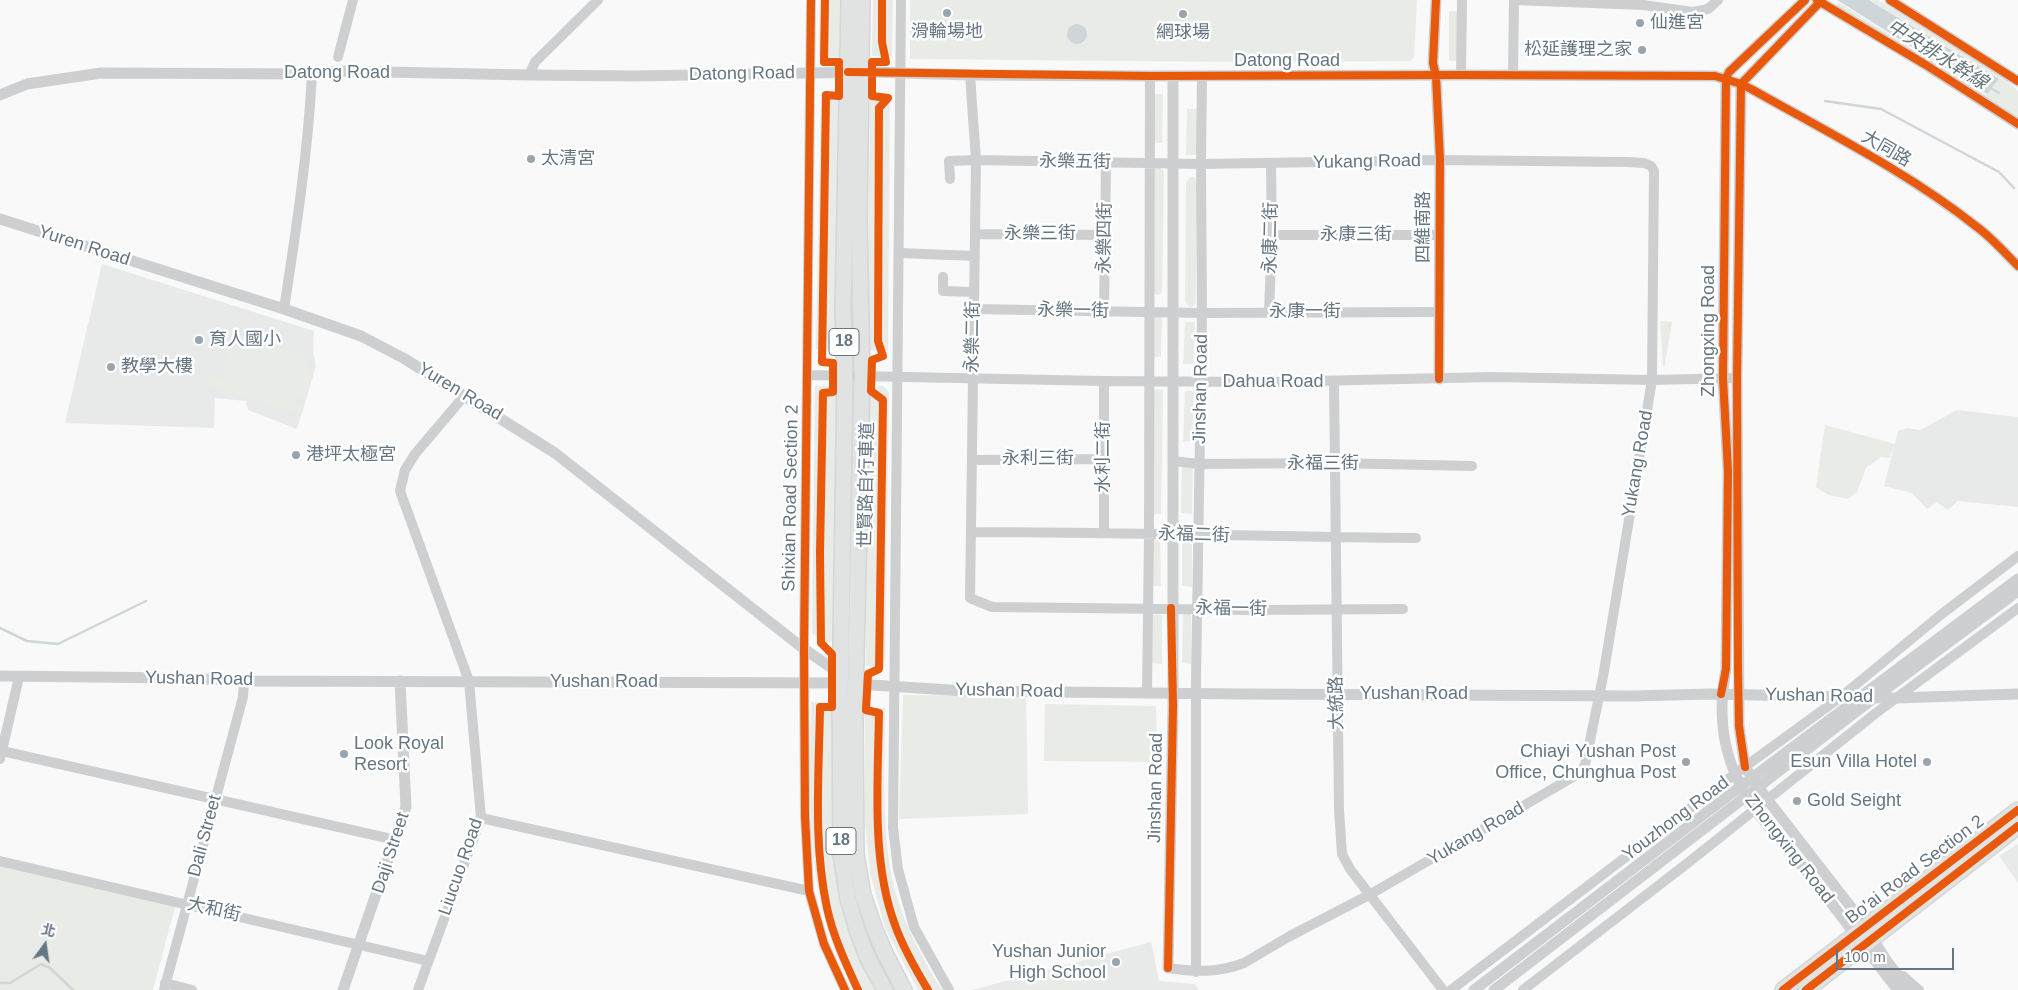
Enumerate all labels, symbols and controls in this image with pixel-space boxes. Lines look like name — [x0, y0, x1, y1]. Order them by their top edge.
marker: 滑輪場地 — [941, 7, 953, 19]
marker: 網球場 — [1177, 8, 1189, 20]
place label: 仙進宮 — [1650, 12, 1704, 34]
water label: 中央排水幹線 — [1883, 15, 1991, 95]
marker: 仙進宮 — [1634, 17, 1646, 29]
place label: 滑輪場地 — [911, 21, 983, 43]
place label: 網球場 — [1156, 22, 1210, 44]
place label: 松延護理之家 — [1524, 39, 1632, 61]
marker: 松延護理之家 — [1636, 44, 1648, 56]
street label: Datong Road — [1234, 50, 1340, 72]
street label: Datong Road — [284, 62, 390, 84]
street label: Datong Road — [689, 62, 795, 86]
street label: 大同路 — [1857, 126, 1915, 172]
place label: 太清宮 — [541, 148, 595, 170]
street label: Yukang Road — [1313, 150, 1421, 174]
street label: 永樂五街 — [1039, 151, 1111, 173]
marker: 太清宮 — [525, 153, 537, 165]
street label: 四維南路 — [1413, 191, 1435, 263]
street label: 永樂四街 — [1094, 202, 1116, 274]
street label: 永康二街 — [1260, 202, 1282, 274]
street label: Yuren Road — [35, 221, 133, 271]
street label: 永樂三街 — [1004, 223, 1076, 245]
street label: 永康三街 — [1320, 224, 1392, 246]
street label: Zhongxing Road — [1698, 265, 1720, 397]
street label: 永樂一街 — [1037, 300, 1109, 322]
street label: 永樂二街 — [962, 301, 984, 373]
street label: 永康一街 — [1269, 301, 1341, 323]
road number: 18 — [829, 328, 859, 356]
place label: 育人國小 — [209, 329, 281, 351]
marker: 育人國小 — [193, 334, 205, 346]
street label: Jinshan Road — [1189, 334, 1213, 444]
place label: 教學大樓 — [121, 356, 193, 378]
street label: Yuren Road — [414, 358, 506, 426]
marker: 教學大樓 — [105, 361, 117, 373]
street label: Dahua Road — [1222, 371, 1324, 393]
street label: Shixian Road Section 2 — [779, 404, 803, 592]
street label: Yukang Road — [1618, 409, 1658, 519]
street label: 水利二街 — [1093, 421, 1115, 493]
street label: 世賢路自行車道 — [855, 422, 879, 548]
place label: 港坪太極宮 — [306, 444, 396, 466]
street label: 永利三街 — [1002, 448, 1074, 470]
marker: 港坪太極宮 — [290, 449, 302, 461]
street label: 永福三街 — [1287, 453, 1359, 475]
street label: 永福二街 — [1158, 523, 1230, 547]
street label: 永福一街 — [1195, 598, 1267, 620]
street label: Yushan Road — [145, 667, 253, 691]
street label: Yushan Road — [550, 671, 658, 693]
street label: 大統路 — [1326, 676, 1348, 730]
street label: Yushan Road — [955, 679, 1063, 703]
street label: Yushan Road — [1360, 683, 1468, 705]
street label: Yushan Road — [1765, 684, 1873, 708]
place label: Look Royal Resort — [354, 733, 444, 776]
street label: Jinshan Road — [1144, 733, 1168, 843]
place label: Chiayi Yushan Post Office, Chunghua Post — [1495, 741, 1676, 784]
marker: Look Royal Resort — [338, 748, 350, 760]
place label: Esun Villa Hotel — [1790, 751, 1917, 773]
marker: Chiayi Yushan Post Office, Chunghua Post — [1680, 756, 1692, 768]
marker: Esun Villa Hotel — [1921, 756, 1933, 768]
street label: Youzhong Road — [1619, 772, 1733, 866]
street label: Zhongxing Road — [1740, 790, 1838, 908]
place label: Gold Seight — [1807, 790, 1901, 812]
street label: Dali Street — [184, 793, 226, 879]
marker: Gold Seight — [1791, 795, 1803, 807]
street label: Yukang Road — [1424, 798, 1528, 870]
street label: Daji Street — [368, 810, 414, 896]
street label: Bo'ai Road Section 2 — [1842, 811, 1988, 929]
street label: Liucuo Road — [434, 816, 488, 918]
road number: 18 — [826, 828, 856, 854]
street label: 大和街 — [185, 893, 243, 927]
north arrow — [20, 920, 70, 970]
text: 北 — [40, 921, 57, 940]
scale bar — [1838, 938, 1956, 970]
place label: Yushan Junior High School — [992, 941, 1106, 984]
text: 100 m — [1844, 948, 1886, 965]
marker: Yushan Junior High School — [1110, 956, 1122, 968]

